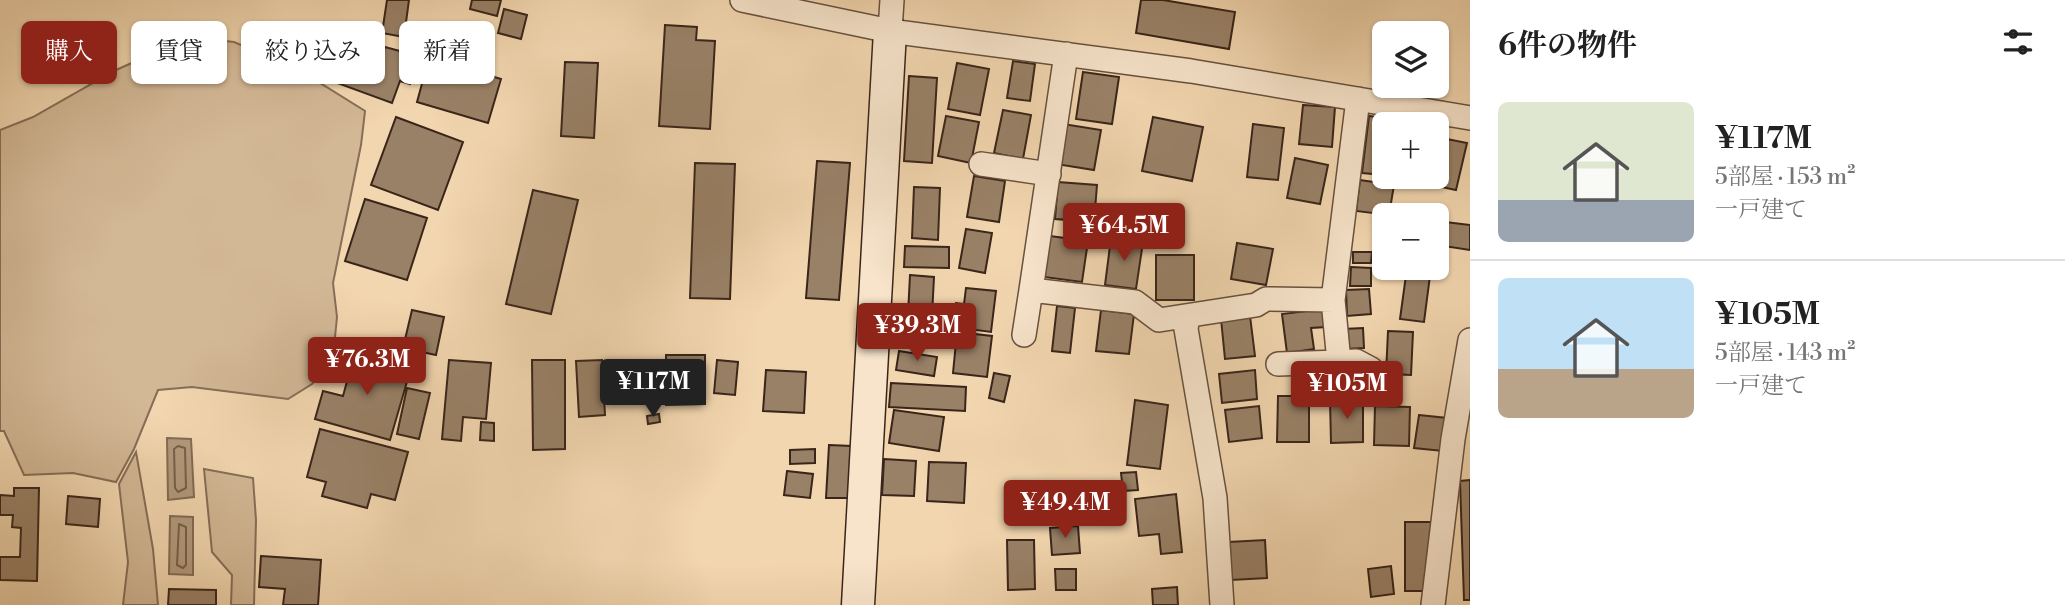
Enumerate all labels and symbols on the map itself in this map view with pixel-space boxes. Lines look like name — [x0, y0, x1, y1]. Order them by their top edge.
pin: ¥64.5M — [1067, 204, 1181, 263]
pin: ¥39.3M — [860, 304, 974, 363]
pin: ¥76.3M — [310, 338, 424, 397]
pin: ¥117M — [604, 360, 702, 419]
pin: ¥105M — [1298, 362, 1396, 421]
pin: ¥49.4M — [1008, 480, 1122, 540]

